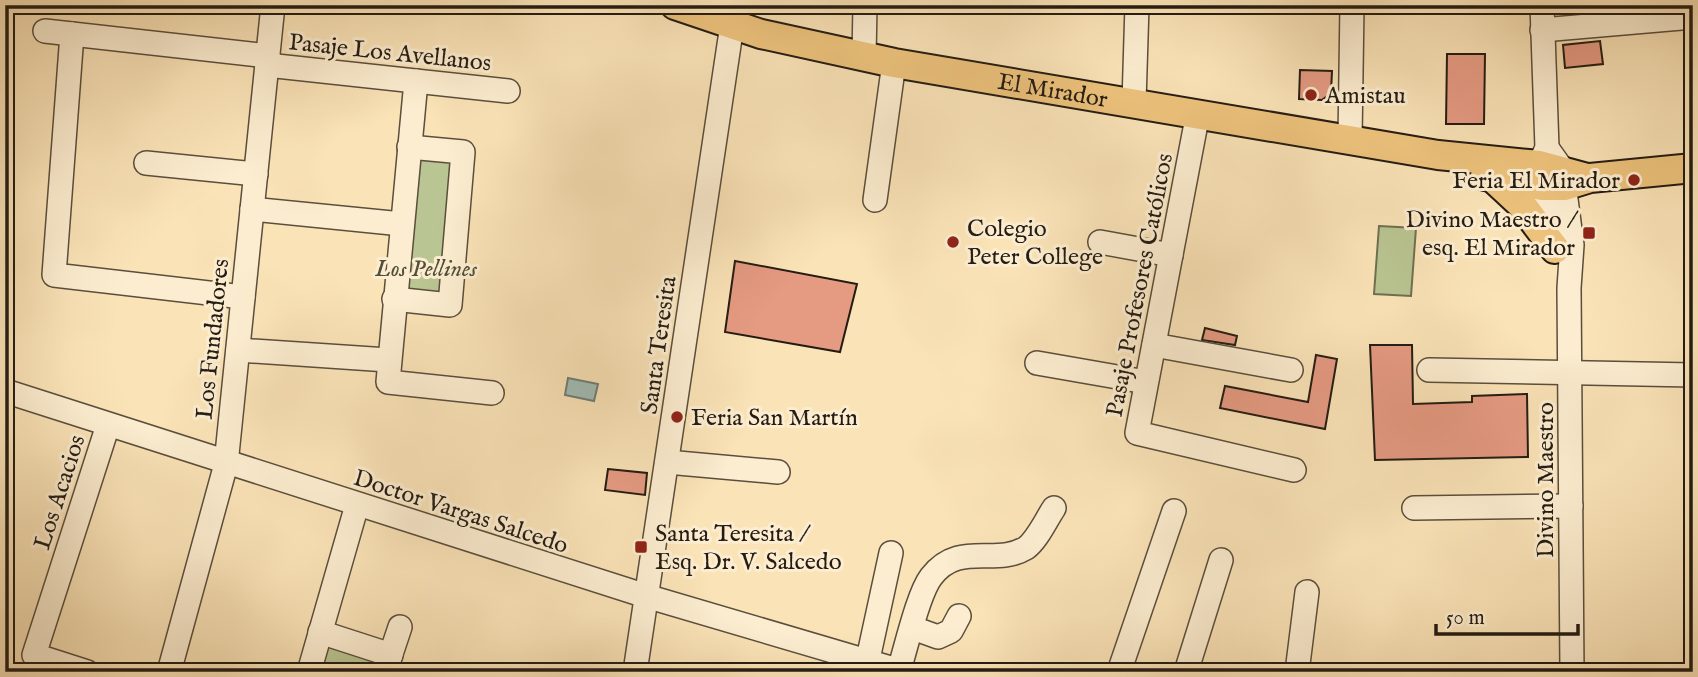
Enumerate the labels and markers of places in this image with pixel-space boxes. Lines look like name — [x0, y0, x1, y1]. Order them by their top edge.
place label: Amistau — [1324, 81, 1406, 112]
marker: Amistau — [1303, 87, 1319, 103]
place label: Feria El Mirador — [1452, 166, 1620, 197]
marker: Feria El Mirador — [1626, 172, 1642, 188]
place label: Divino Maestro / esq. El Mirador — [1406, 205, 1579, 264]
place label: Colegio Peter College — [967, 214, 1103, 273]
marker: Divino Maestro / esq. El Mirador — [1581, 225, 1597, 241]
marker: Colegio Peter College — [945, 234, 961, 250]
place label: Feria San Martín — [691, 403, 858, 434]
marker: Feria San Martín — [669, 409, 685, 425]
place label: Santa Teresita / Esq. Dr. V. Salcedo — [655, 519, 842, 578]
marker: Santa Teresita / Esq. Dr. V. Salcedo — [633, 539, 649, 555]

